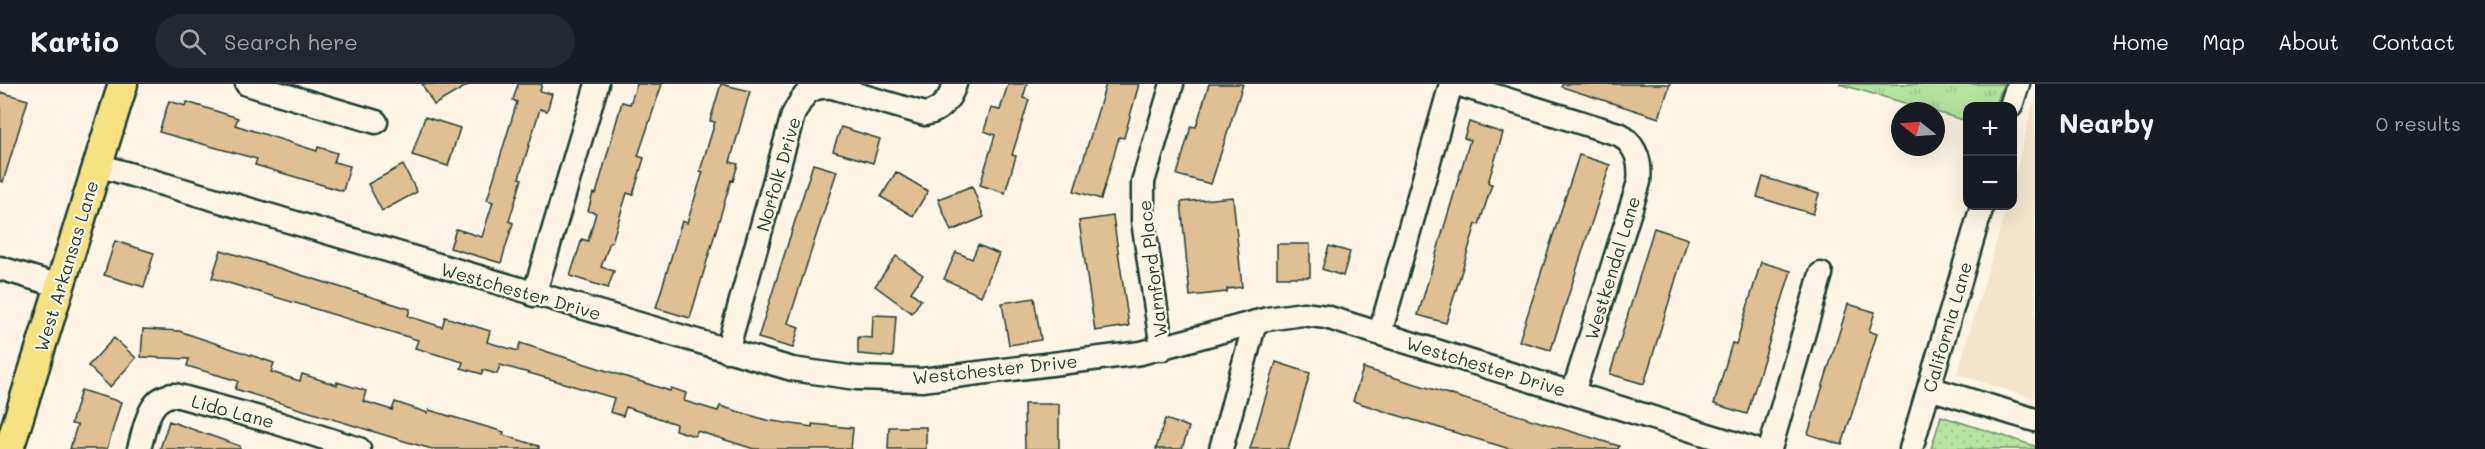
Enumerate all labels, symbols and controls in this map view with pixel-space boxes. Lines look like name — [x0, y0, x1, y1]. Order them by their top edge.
search box — [155, 14, 575, 68]
text: Kartio — [30, 23, 119, 59]
icon: search — [176, 25, 209, 58]
text: Search here — [224, 27, 358, 56]
text: Home — [2112, 28, 2169, 55]
text: Map — [2202, 28, 2245, 55]
text: About — [2278, 28, 2339, 55]
text: Contact — [2372, 28, 2455, 55]
north arrow — [1891, 102, 1945, 156]
map controls — [1963, 102, 2017, 210]
button: + — [1963, 102, 2017, 156]
text: Nearby — [2059, 106, 2154, 140]
text: 0 results — [2376, 110, 2461, 136]
street label: Norfolk Drive — [750, 114, 806, 234]
button: − — [1963, 156, 2017, 210]
street label: West Arkansas Lane — [29, 177, 103, 355]
street label: Westkendal Lane — [1579, 193, 1645, 343]
street label: Warnford Place — [1132, 199, 1172, 339]
street label: Westchester Drive — [438, 257, 604, 325]
street label: California Lane — [1917, 259, 1977, 395]
street label: Westchester Drive — [1403, 330, 1569, 402]
street label: Westchester Drive — [911, 348, 1079, 390]
street label: Lido Lane — [189, 388, 277, 434]

